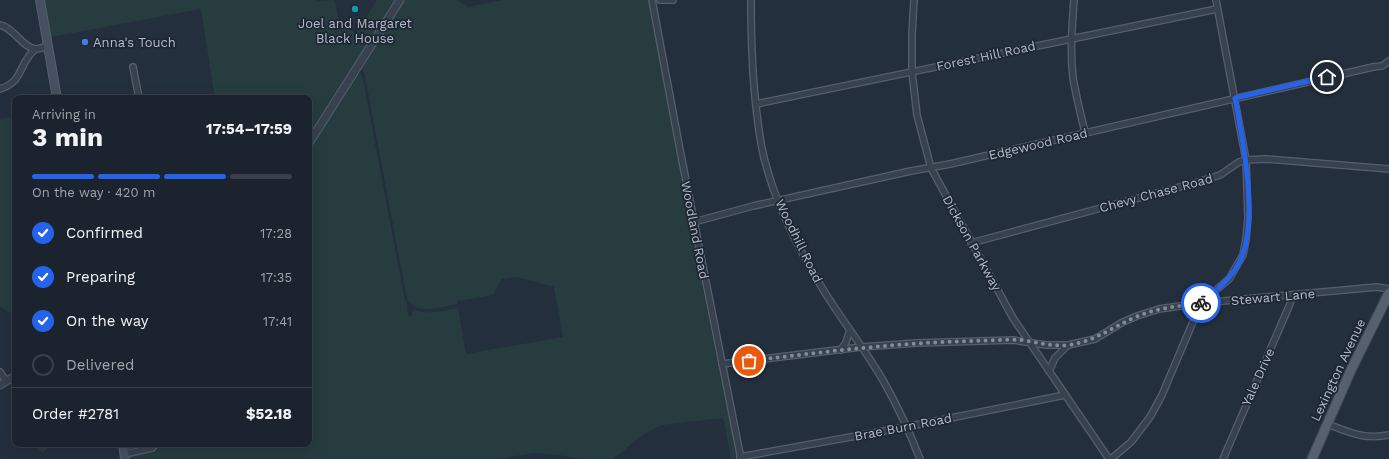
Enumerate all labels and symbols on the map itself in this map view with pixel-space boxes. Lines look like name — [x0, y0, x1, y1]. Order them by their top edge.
marker: Joel and Margaret Black House — [350, 4, 360, 14]
place label: Joel and Margaret Black House — [298, 16, 413, 46]
place label: Anna's Touch — [93, 35, 176, 50]
marker: Anna's Touch — [80, 37, 90, 47]
street label: Forest Hill Road — [935, 38, 1037, 74]
pin — [1310, 60, 1344, 94]
street label: Edgewood Road — [987, 125, 1089, 163]
street label: Chevy Chase Road — [1098, 171, 1214, 215]
street label: Woodland Road — [678, 180, 712, 280]
street label: Dickson Parkway — [940, 193, 1005, 294]
street label: Woodhill Road — [772, 197, 826, 285]
courier — [1181, 283, 1221, 323]
street label: Stewart Lane — [1230, 286, 1316, 308]
street label: Lexington Avenue — [1308, 316, 1368, 424]
pin — [732, 344, 766, 378]
street label: Yale Drive — [1239, 346, 1277, 408]
street label: Brae Burn Road — [853, 410, 953, 444]

